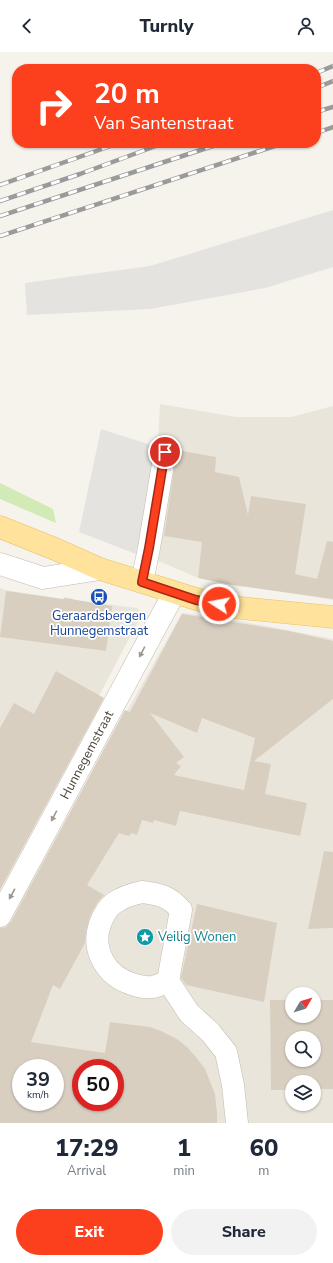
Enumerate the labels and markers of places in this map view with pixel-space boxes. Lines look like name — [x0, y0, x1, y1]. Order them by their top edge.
pin — [148, 435, 182, 469]
bus stop icon: Geraardsbergen Hunnegemstraat — [89, 587, 109, 607]
place label: Geraardsbergen Hunnegemstraat — [50, 607, 149, 640]
place icon: Veilig Wonen — [135, 927, 155, 947]
place label: Veilig Wonen — [157, 928, 236, 946]

